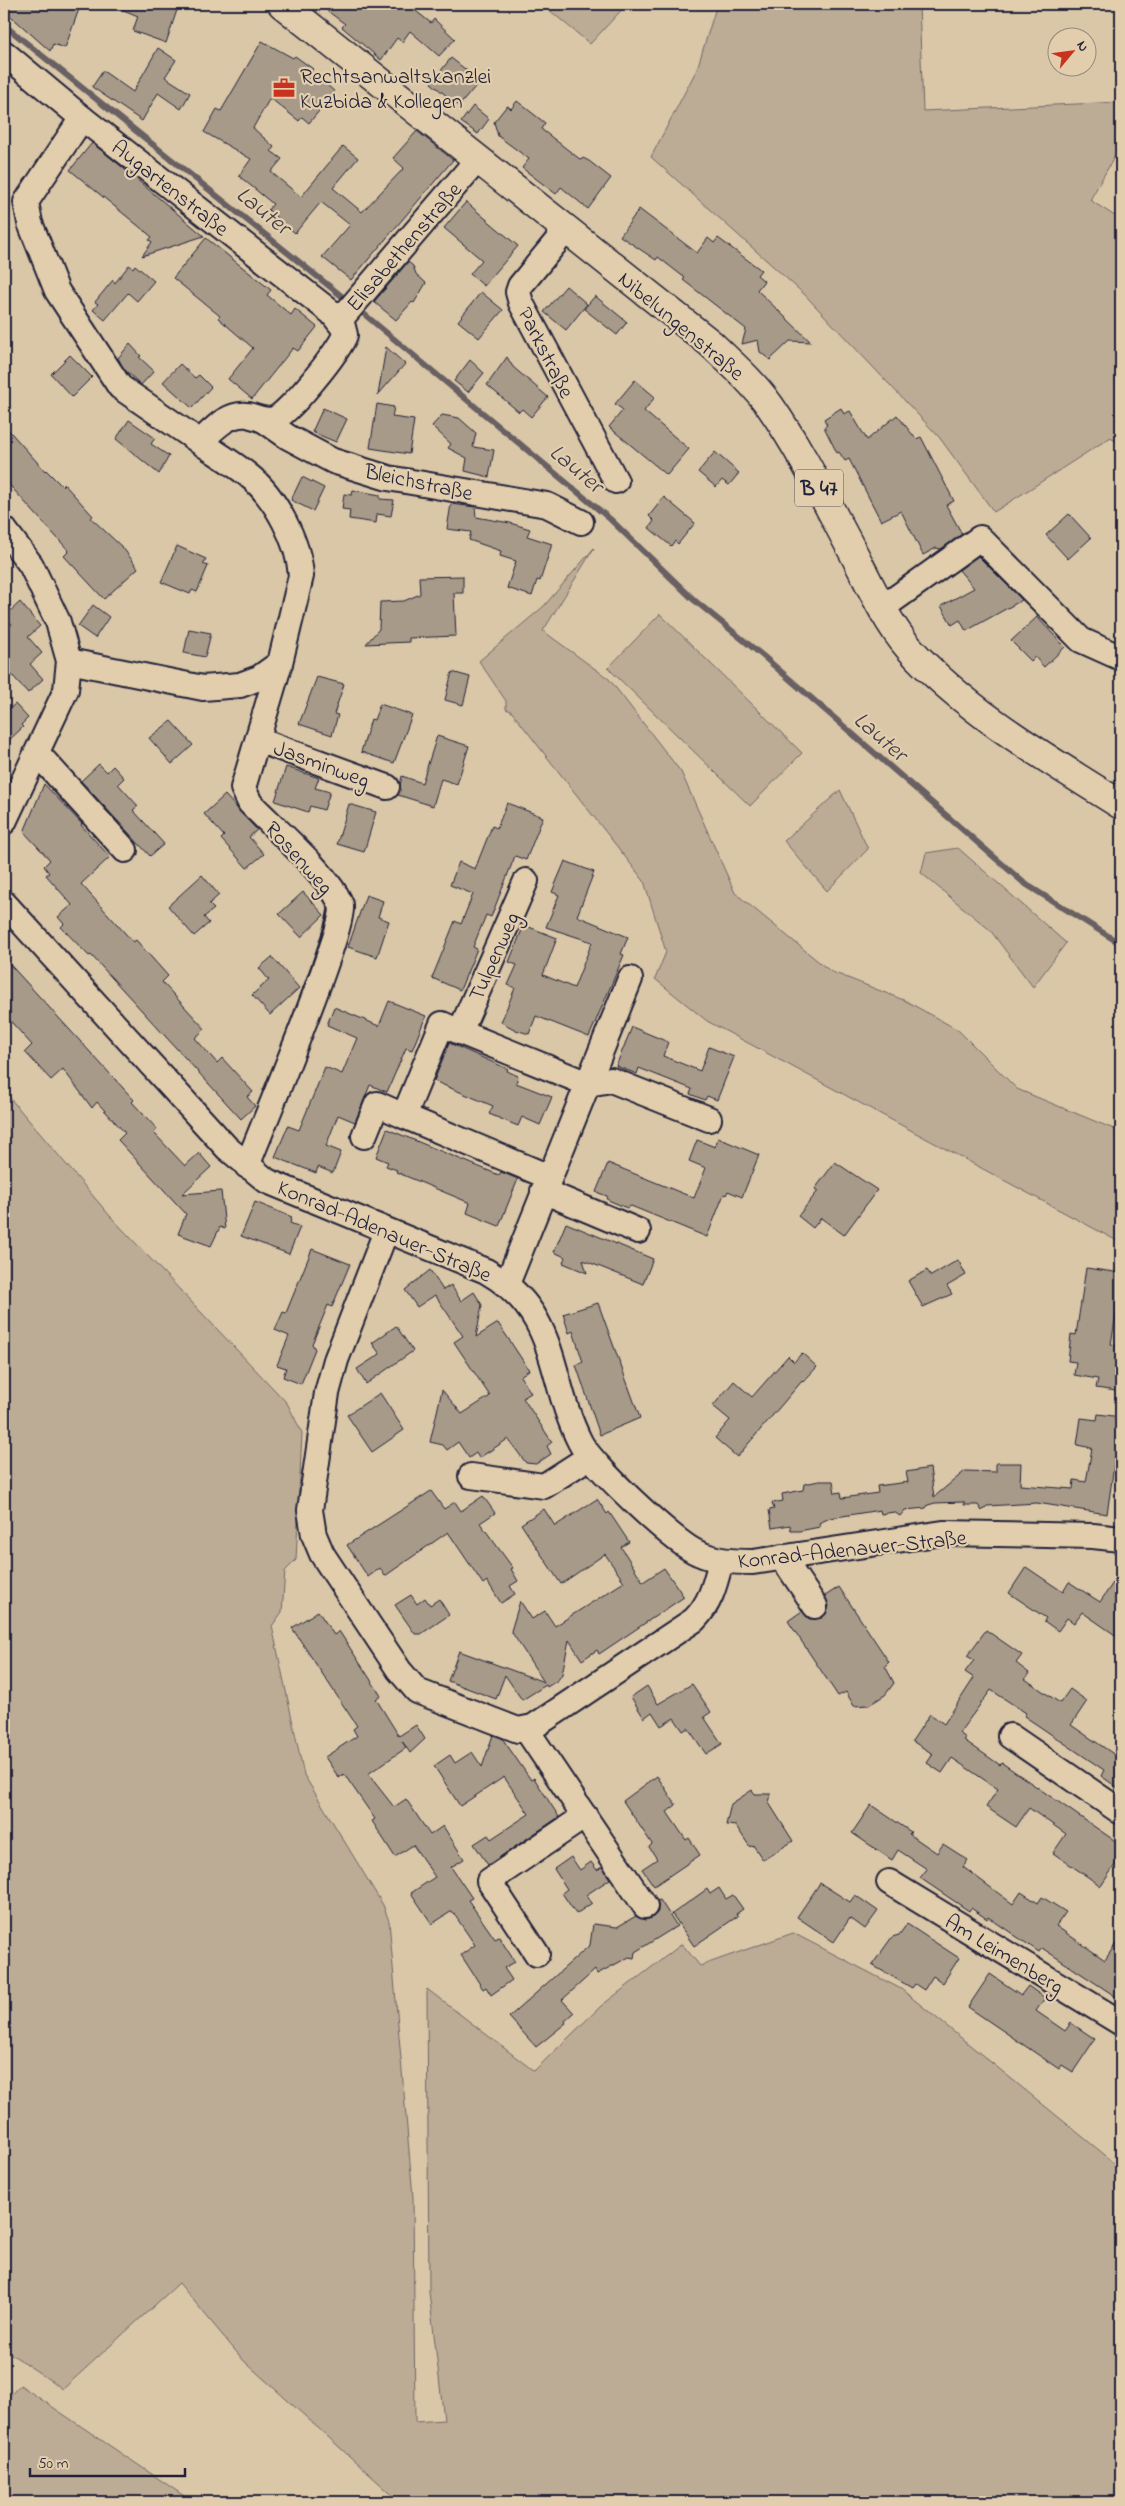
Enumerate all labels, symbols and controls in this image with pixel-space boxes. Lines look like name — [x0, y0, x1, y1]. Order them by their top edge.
north arrow — [1048, 28, 1098, 78]
text: N — [1071, 37, 1094, 56]
place label: Rechtsanwaltskanzlei Kuzbida & Kollegen — [300, 62, 491, 120]
office icon: Rechtsanwaltskanzlei Kuzbida & Kollegen — [271, 75, 297, 101]
street label: Augartenstraße — [103, 133, 235, 246]
street label: Elisabethenstraße — [340, 176, 471, 320]
water label: Lauter — [227, 179, 299, 247]
street label: Nibelungenstraße — [609, 265, 750, 391]
street label: Parkstraße — [508, 302, 581, 405]
water label: Lauter — [540, 437, 612, 505]
street label: Bleichstraße — [360, 457, 476, 511]
road number: B 47 — [795, 469, 843, 506]
water label: Lauter — [845, 704, 916, 773]
street label: Jasminweg — [268, 734, 373, 799]
street label: Rosenweg — [255, 815, 340, 904]
street label: Tulpenweg — [462, 908, 531, 1007]
street label: Konrad-Adenauer-Straße — [272, 1173, 496, 1292]
street label: Konrad-Adenauer-Straße — [736, 1523, 968, 1579]
street label: Am Leimenberg — [937, 1907, 1069, 2005]
scale bar — [30, 2446, 185, 2478]
text: 50 m — [38, 2453, 69, 2475]

